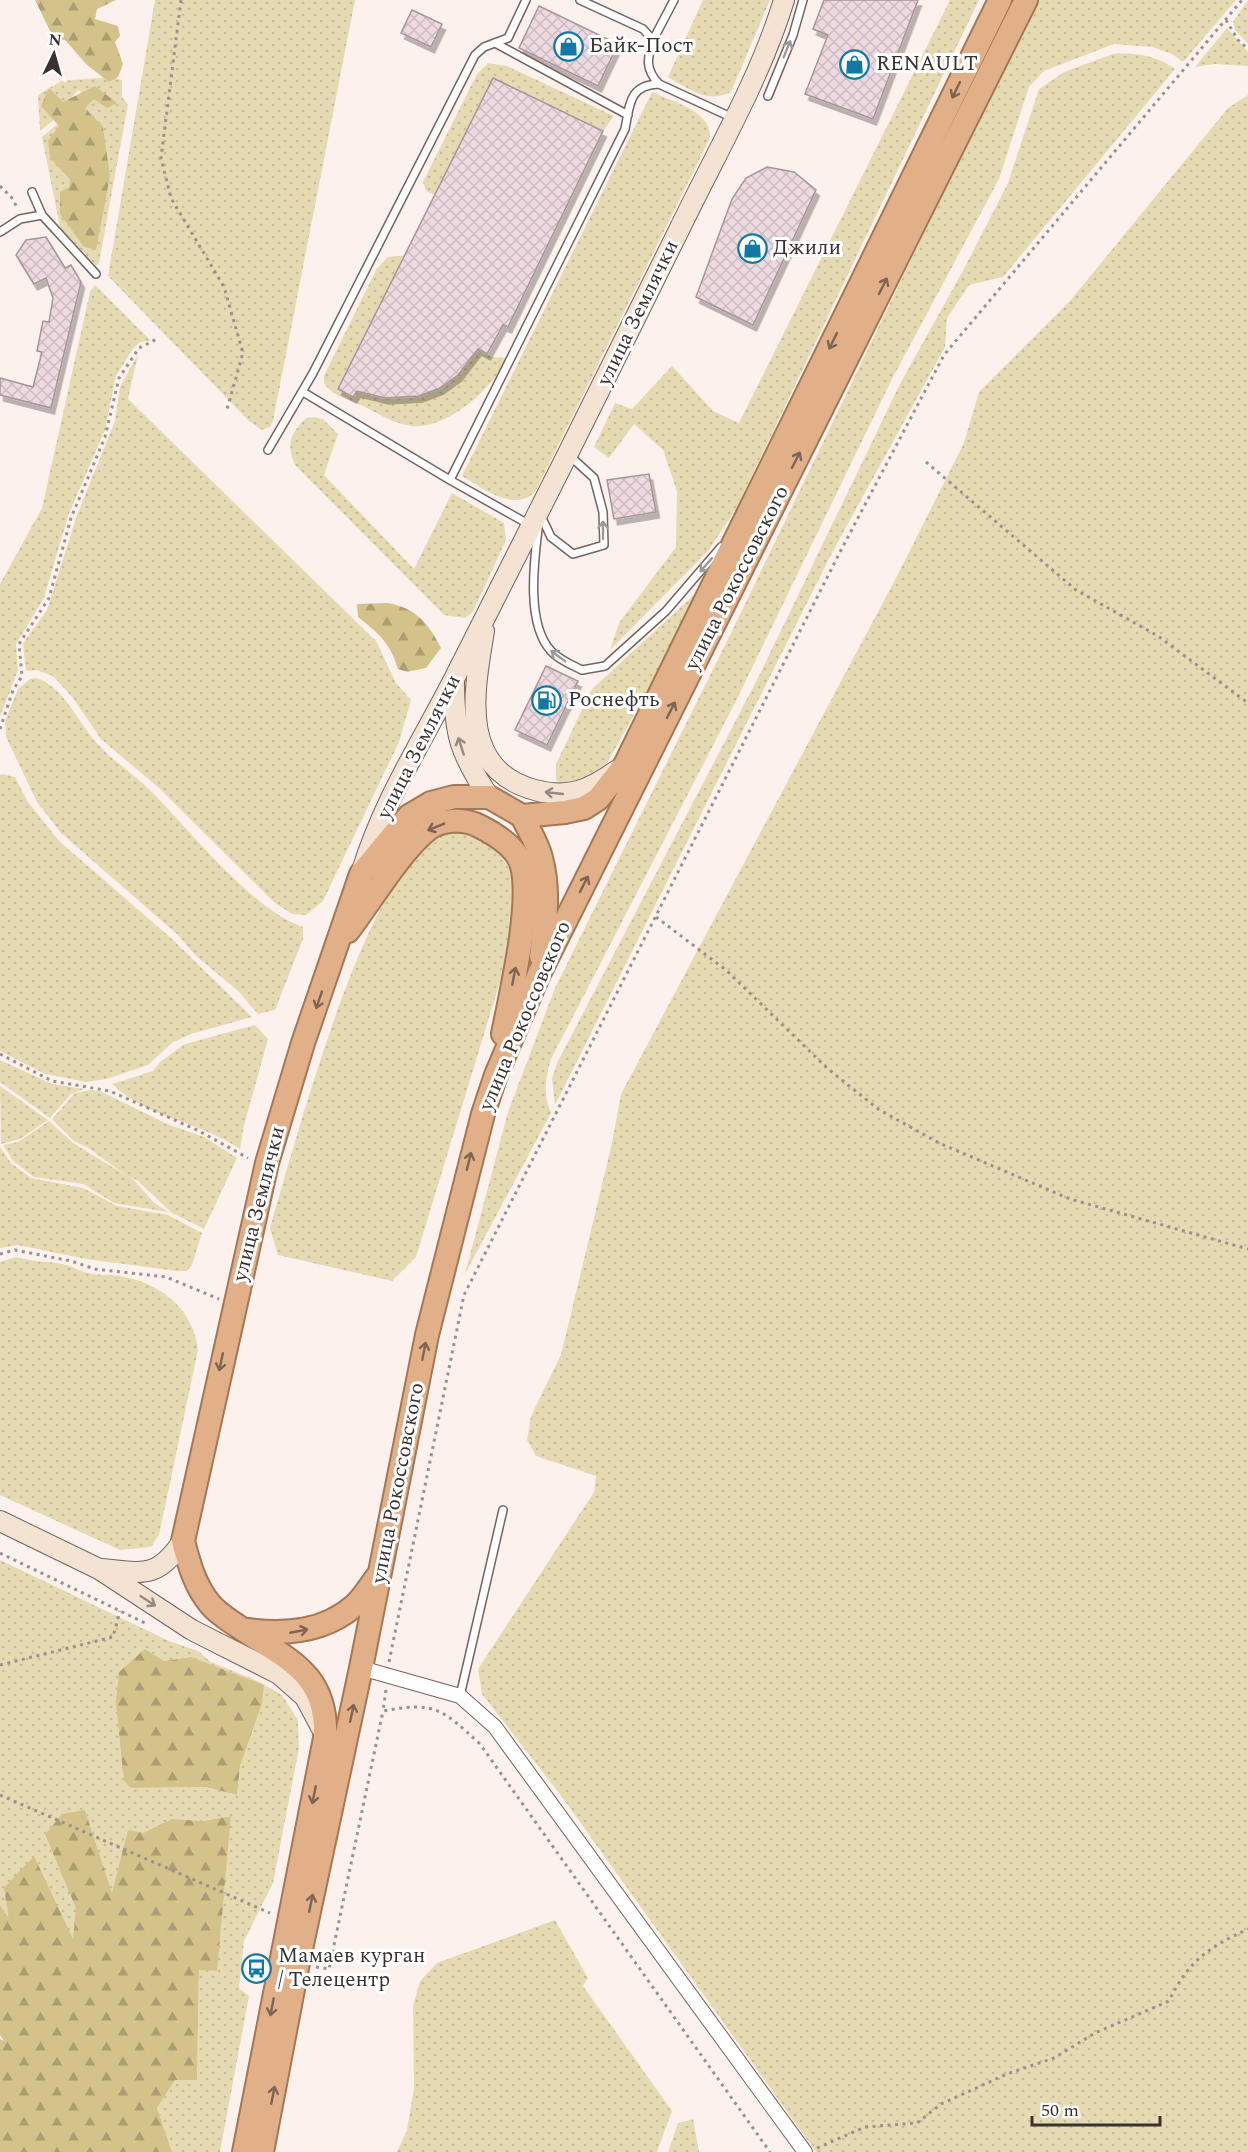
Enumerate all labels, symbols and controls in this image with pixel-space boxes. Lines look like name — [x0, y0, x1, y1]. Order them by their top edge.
north arrow — [24, 24, 84, 84]
text: N — [48, 28, 63, 53]
shop icon: Байк-Пост — [552, 30, 584, 62]
place label: Байк-Пост — [589, 30, 693, 62]
one-way arrow — [782, 40, 793, 59]
shop icon: RENAULT — [839, 48, 871, 80]
place label: RENAULT — [876, 48, 978, 80]
one-way arrow — [949, 81, 961, 99]
shop icon: Джили — [736, 232, 768, 264]
place label: Джили — [773, 232, 841, 264]
street label: улица Землячки — [588, 235, 687, 392]
one-way arrow — [877, 277, 889, 295]
one-way arrow — [826, 331, 838, 349]
one-way arrow — [790, 452, 802, 470]
street label: улица Рокоссовского — [676, 480, 798, 677]
one-way arrow — [598, 521, 609, 541]
one-way arrow — [699, 557, 713, 572]
one-way arrow — [550, 650, 566, 662]
street label: улица Землячки — [368, 669, 469, 826]
fuel station icon: Роснефть — [531, 684, 563, 716]
place label: Роснефть — [568, 684, 659, 716]
one-way arrow — [666, 701, 677, 719]
one-way arrow — [454, 737, 465, 756]
one-way arrow — [544, 787, 564, 798]
one-way arrow — [428, 822, 446, 833]
one-way arrow — [578, 876, 590, 894]
street label: улица Рокоссовского — [470, 916, 580, 1117]
one-way arrow — [509, 967, 520, 986]
one-way arrow — [312, 990, 323, 1008]
street label: улица Землячки — [224, 1123, 294, 1286]
one-way arrow — [464, 1152, 476, 1171]
one-way arrow — [419, 1342, 430, 1361]
one-way arrow — [215, 1352, 227, 1371]
street label: улица Рокоссовского — [363, 1380, 433, 1587]
one-way arrow — [139, 1595, 156, 1607]
one-way arrow — [289, 1625, 308, 1636]
one-way arrow — [346, 1703, 358, 1722]
one-way arrow — [307, 1785, 319, 1804]
one-way arrow — [305, 1894, 317, 1913]
place label: Мамаев курган / Телецентр — [278, 1940, 425, 1996]
bus stop icon: Мамаев курган / Телецентр — [241, 1952, 273, 1984]
one-way arrow — [266, 1997, 277, 2016]
one-way arrow — [268, 2085, 279, 2105]
scale bar — [1032, 2089, 1160, 2127]
text: 50 m — [1041, 2097, 1079, 2124]

